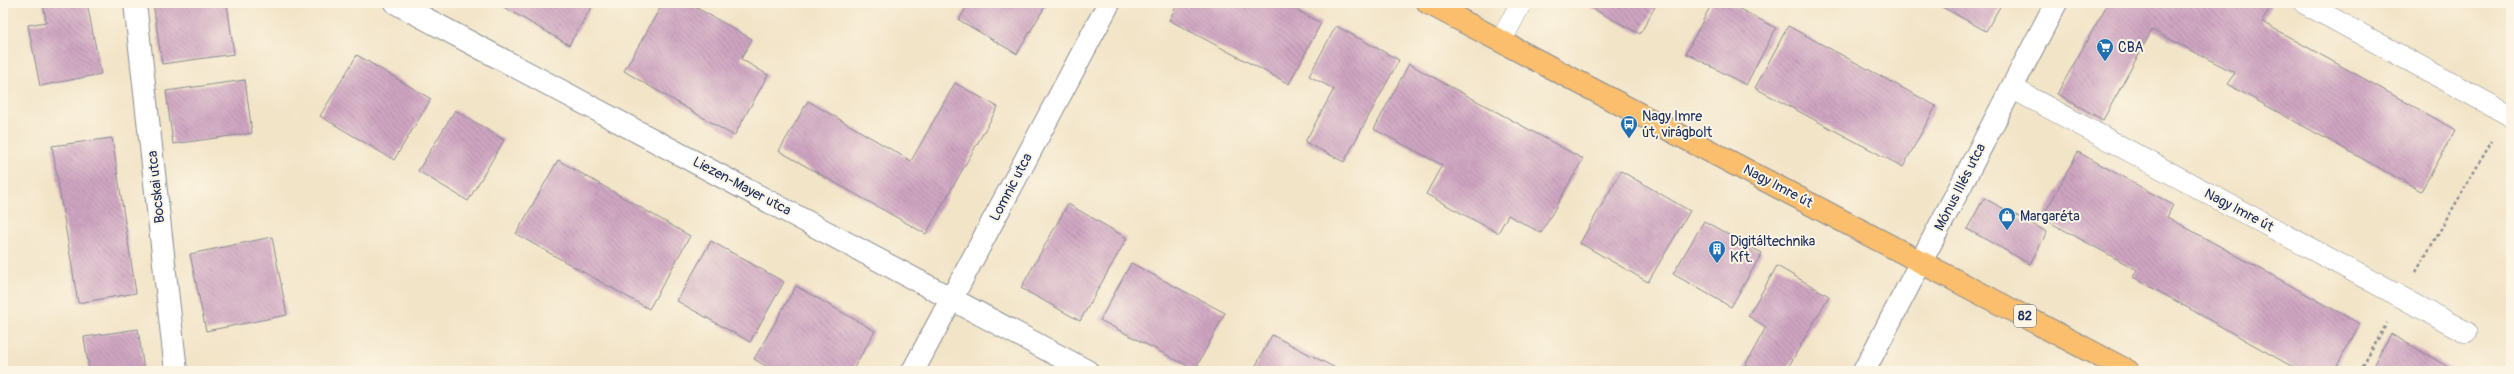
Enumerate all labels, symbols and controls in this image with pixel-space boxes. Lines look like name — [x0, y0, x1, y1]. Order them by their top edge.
supermarket icon: CBA — [2095, 37, 2115, 62]
place label: CBA — [2118, 39, 2144, 56]
place label: Nagy Imre út, virágbolt — [1642, 108, 1713, 141]
bus stop icon: Nagy Imre út, virágbolt — [1619, 114, 1639, 139]
street label: Mónus Illés utca — [1931, 141, 1989, 233]
street label: Bocskai utca — [144, 150, 168, 224]
street label: Lomnic utca — [986, 150, 1036, 224]
street label: Liezen-Mayer utca — [690, 153, 794, 219]
street label: Nagy Imre út — [1740, 161, 1816, 212]
street label: Nagy Imre út — [2201, 185, 2277, 236]
shop icon: Margaréta — [1997, 206, 2017, 231]
place label: Margaréta — [2020, 208, 2080, 225]
place label: Digitáltechnika Kft. — [1730, 233, 1815, 266]
building icon: Digitáltechnika Kft. — [1707, 239, 1727, 264]
road number: 82 — [2014, 305, 2036, 327]

